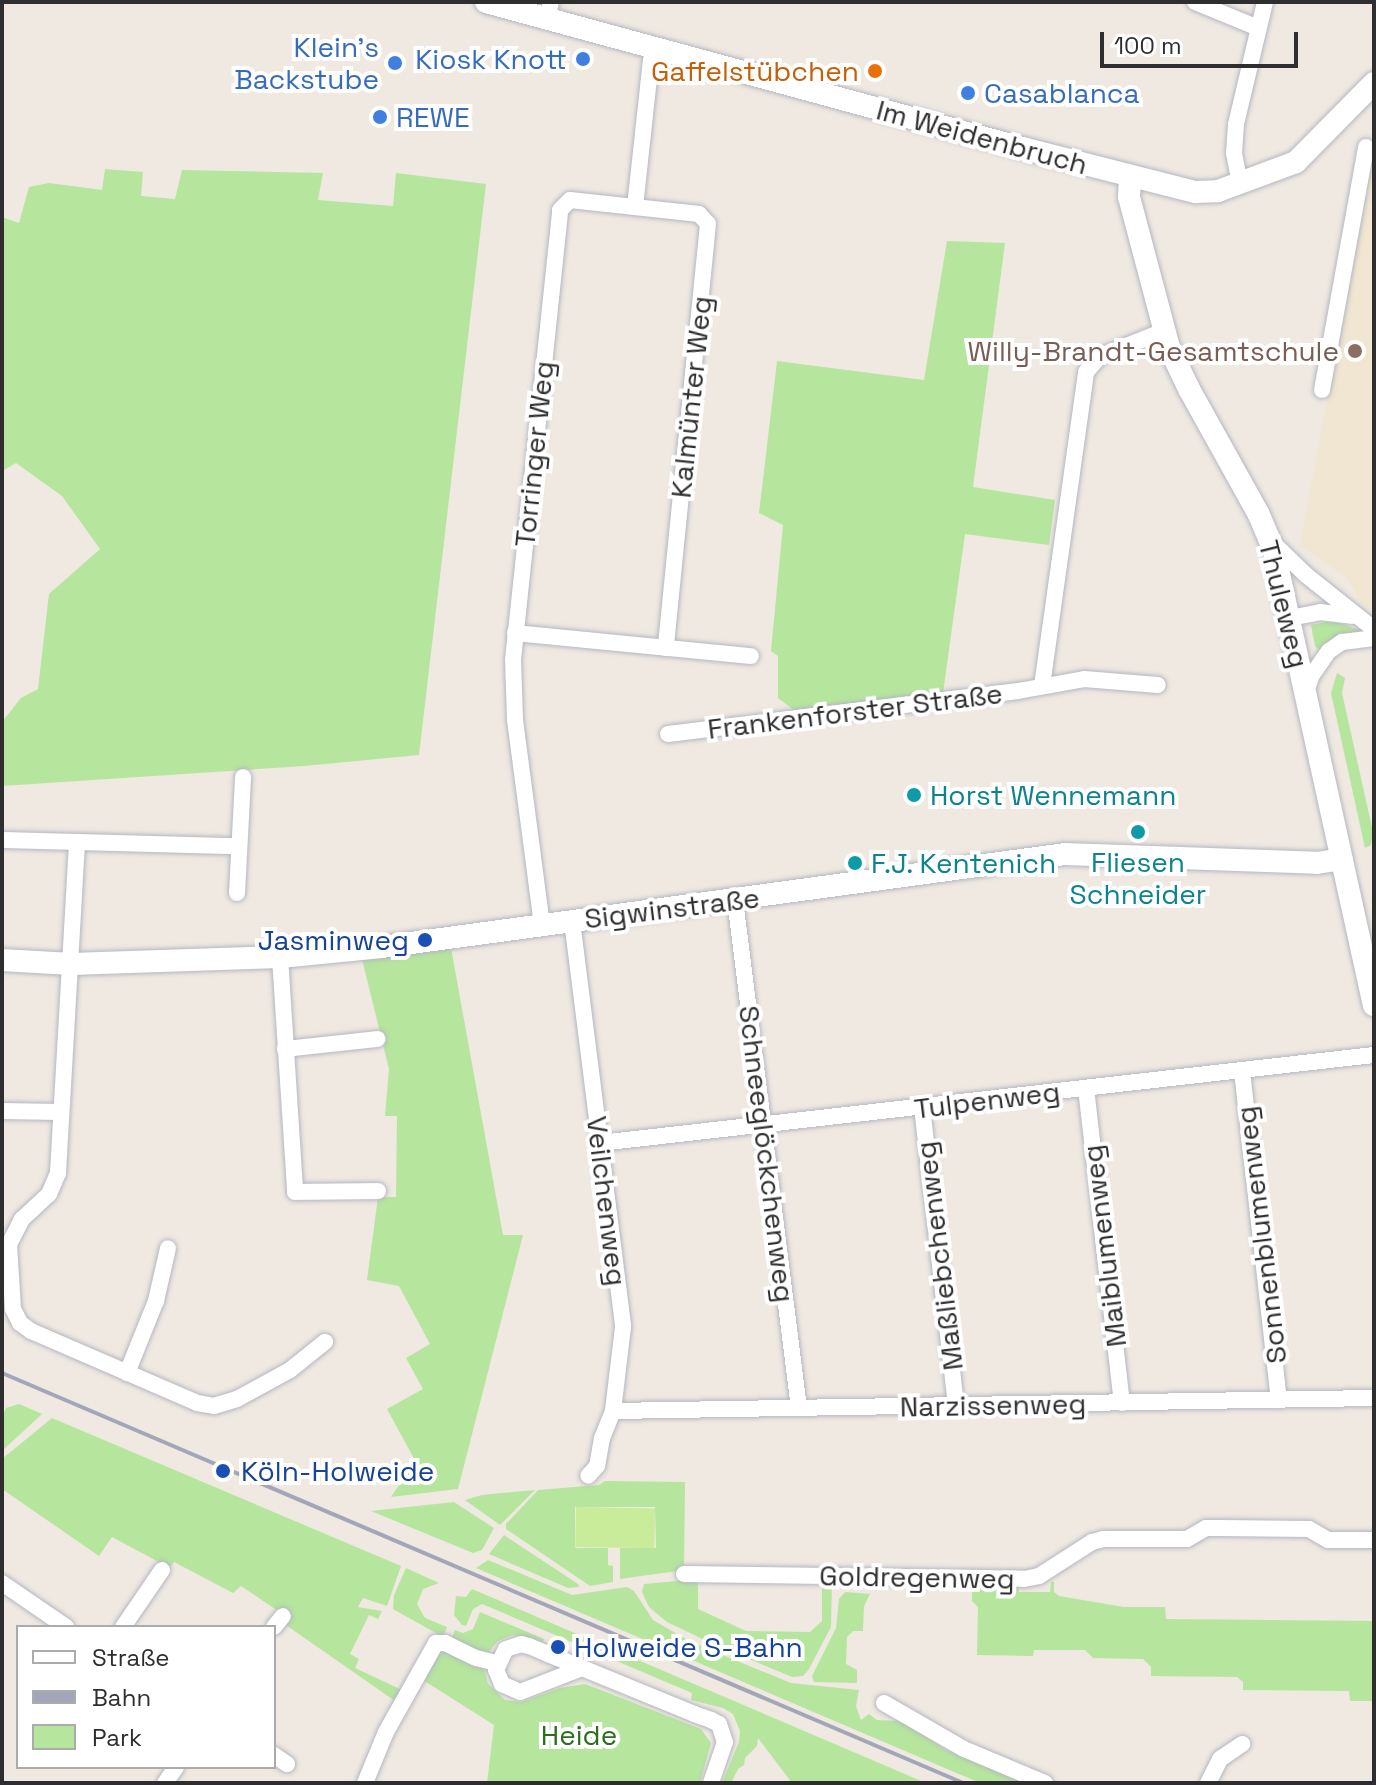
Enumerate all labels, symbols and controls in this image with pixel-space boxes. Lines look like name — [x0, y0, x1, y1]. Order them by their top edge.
scale bar — [1104, 16, 1302, 66]
place label: Klein's Backstube — [234, 30, 379, 96]
text: 100 m — [1114, 30, 1182, 61]
place label: Kiosk Knott — [415, 42, 567, 76]
marker: Kiosk Knott — [574, 50, 592, 68]
marker: Klein's Backstube — [386, 54, 404, 72]
place label: Gaffelstübchen — [651, 54, 859, 88]
marker: Gaffelstübchen — [866, 62, 884, 80]
place label: Casablanca — [984, 76, 1140, 110]
marker: Casablanca — [959, 84, 977, 102]
street label: Im Weidenbruch — [873, 93, 1091, 181]
place label: REWE — [396, 100, 470, 134]
marker: REWE — [371, 108, 389, 126]
street label: Kalmünter Weg — [664, 294, 718, 500]
place label: Willy-Brandt-Gesamtschule — [968, 334, 1339, 368]
marker: Willy-Brandt-Gesamtschule — [1346, 342, 1364, 360]
street label: Torringer Weg — [508, 359, 560, 549]
street label: Thuleweg — [1252, 537, 1316, 671]
street label: Frankenforster Straße — [706, 676, 1004, 746]
place label: Horst Wennemann — [930, 778, 1177, 812]
marker: Horst Wennemann — [905, 786, 923, 804]
marker: Fliesen Schneider — [1129, 823, 1147, 841]
place label: Fliesen Schneider — [1070, 845, 1206, 911]
place label: F.J. Kentenich — [871, 846, 1057, 880]
marker: F.J. Kentenich — [846, 854, 864, 872]
street label: Sigwinstraße — [583, 881, 761, 935]
place label: Jasminweg — [258, 923, 409, 957]
marker: Jasminweg — [416, 931, 434, 949]
street label: Schneeglöckchenweg — [732, 1004, 802, 1304]
street label: Tulpenweg — [912, 1074, 1062, 1126]
street label: Sonnenblumenweg — [1229, 1104, 1293, 1366]
street label: Veilchenweg — [580, 1114, 634, 1288]
street label: Maßliebchenweg — [908, 1140, 970, 1372]
street label: Maiblumenweg — [1075, 1143, 1133, 1349]
street label: Narzissenweg — [899, 1387, 1087, 1423]
place label: Köln-Holweide — [241, 1454, 434, 1488]
marker: Köln-Holweide — [212, 1460, 234, 1482]
street label: Goldregenweg — [819, 1558, 1015, 1596]
legend — [16, 1625, 276, 1769]
place label: Holweide S-Bahn — [574, 1630, 803, 1664]
marker: Holweide S-Bahn — [549, 1638, 567, 1656]
text: Straße — [92, 1642, 169, 1673]
text: Bahn — [92, 1682, 151, 1713]
park label: Heide — [541, 1718, 617, 1752]
text: Park — [92, 1722, 142, 1753]

